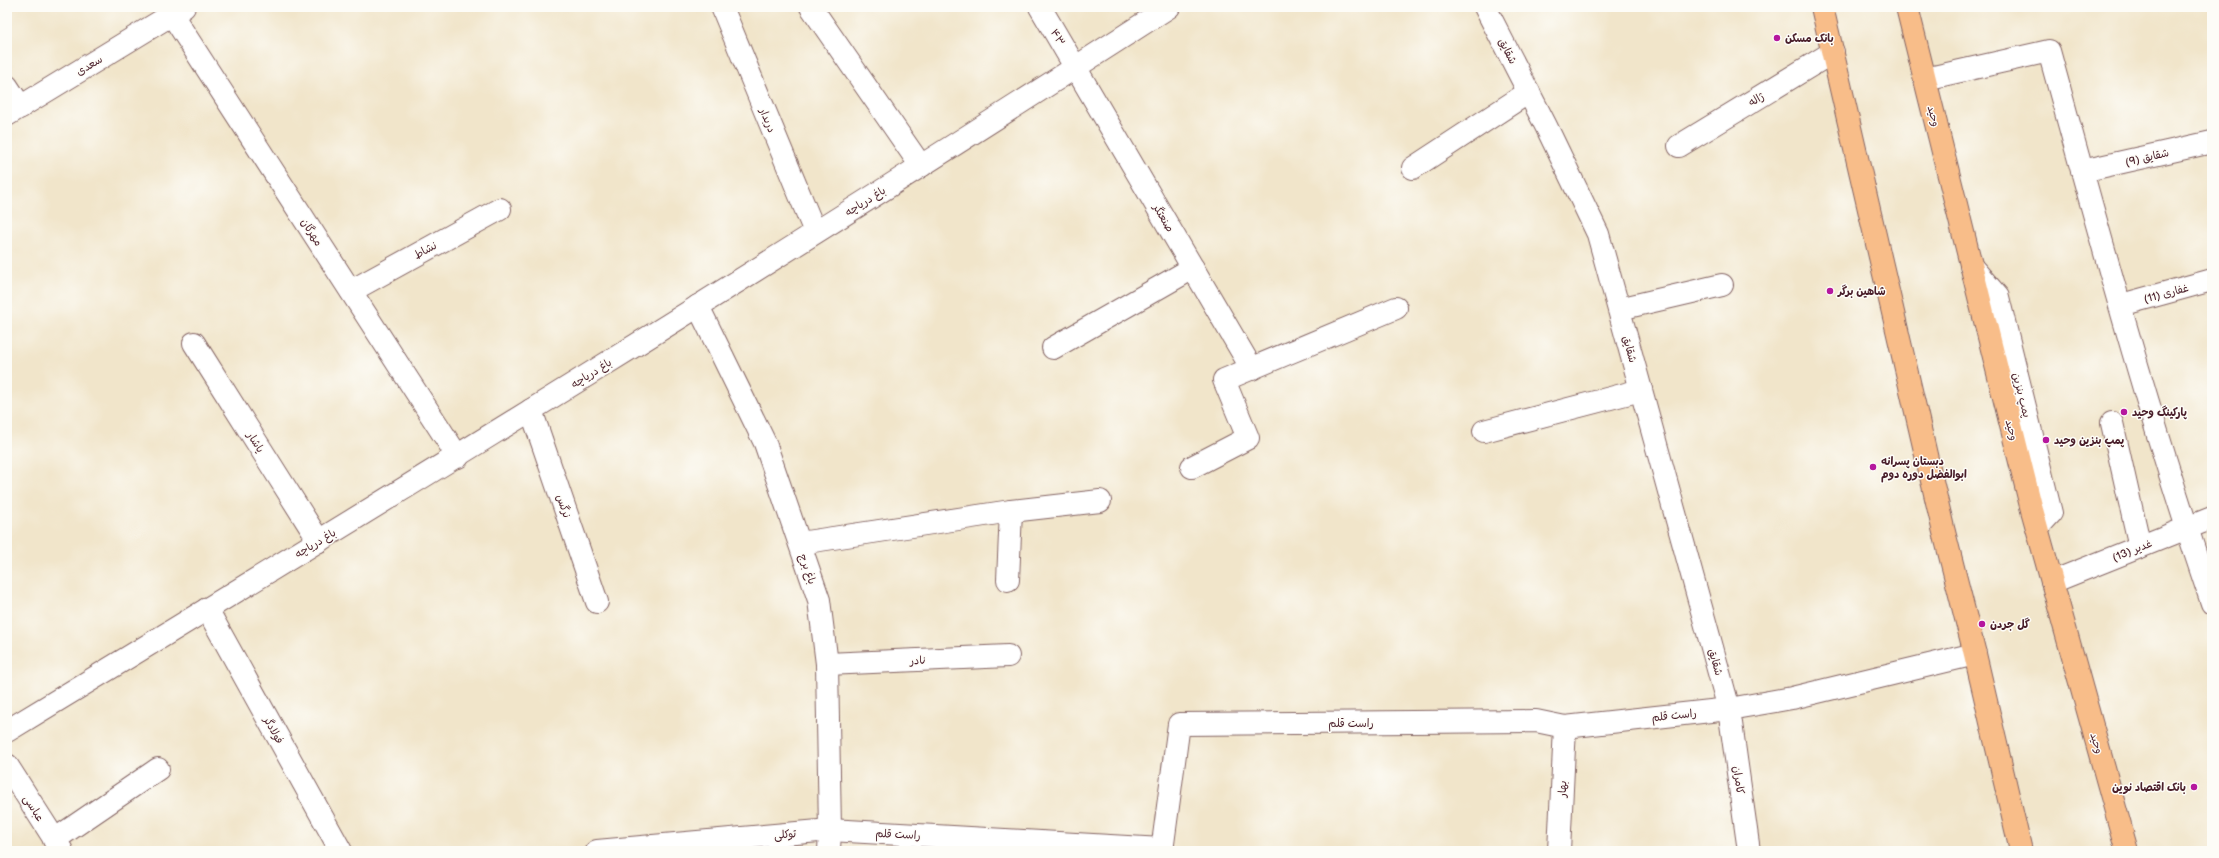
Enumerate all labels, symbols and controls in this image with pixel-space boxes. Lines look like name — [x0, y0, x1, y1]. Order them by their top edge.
street label: ۴۳ — [1048, 27, 1068, 48]
place label: بانک مسکن — [1785, 32, 1834, 45]
marker: بانک مسکن — [1772, 33, 1782, 43]
street label: شقایق — [1496, 36, 1519, 66]
street label: سعدی — [74, 52, 105, 78]
street label: ژاله — [1746, 90, 1766, 109]
street label: وحید — [1925, 104, 1942, 128]
street label: دربدار — [755, 105, 778, 135]
street label: شقایق (9) — [2124, 146, 2170, 169]
street label: باغ دریاچه — [842, 184, 889, 221]
street label: صنعتگر — [1150, 201, 1177, 234]
street label: مهرگان — [298, 216, 325, 248]
street label: نشاط — [412, 239, 439, 262]
street label: غفاری (11) — [2142, 281, 2190, 306]
place label: شاهین برگر — [1837, 284, 1886, 298]
marker: شاهین برگر — [1825, 286, 1835, 296]
street label: شقایق — [1620, 334, 1639, 364]
street label: باغ دریاچه — [568, 356, 615, 393]
street label: پمپ بنزین — [2009, 371, 2033, 419]
place label: پارکینگ وحید — [2132, 405, 2188, 420]
marker: پارکینگ وحید — [2119, 407, 2129, 417]
street label: وحید — [2003, 418, 2020, 442]
street label: یاشار — [244, 429, 267, 455]
place label: پمپ بنزین وحید — [2054, 434, 2125, 448]
marker: پمپ بنزین وحید — [2041, 435, 2051, 445]
place label: دبستان پسرانه ابوالفضل دوره دوم — [1881, 455, 1967, 483]
marker: دبستان پسرانه ابوالفضل دوره دوم — [1868, 462, 1878, 472]
street label: نرگس — [554, 493, 574, 519]
street label: باغ دریاچه — [292, 526, 339, 563]
street label: غدیر (13) — [2111, 537, 2154, 564]
street label: باغ برج — [794, 552, 819, 587]
place label: گل جردن — [1990, 617, 2030, 631]
marker: گل جردن — [1977, 619, 1987, 629]
street label: شقایق — [1706, 647, 1726, 677]
street label: نادر — [908, 654, 927, 667]
street label: راست قلم — [1651, 707, 1697, 726]
street label: فولادگر — [260, 714, 286, 746]
street label: راست قلم — [1328, 717, 1374, 732]
street label: وحید — [2087, 731, 2106, 755]
street label: کامران — [1730, 765, 1747, 795]
street label: بهار — [1556, 780, 1570, 799]
place label: بانک اقتصاد نوین — [2112, 781, 2186, 795]
marker: بانک اقتصاد نوین — [2189, 782, 2199, 792]
street label: عباسی — [20, 793, 47, 824]
street label: توکلی — [773, 827, 798, 843]
street label: راست قلم — [875, 827, 921, 844]

